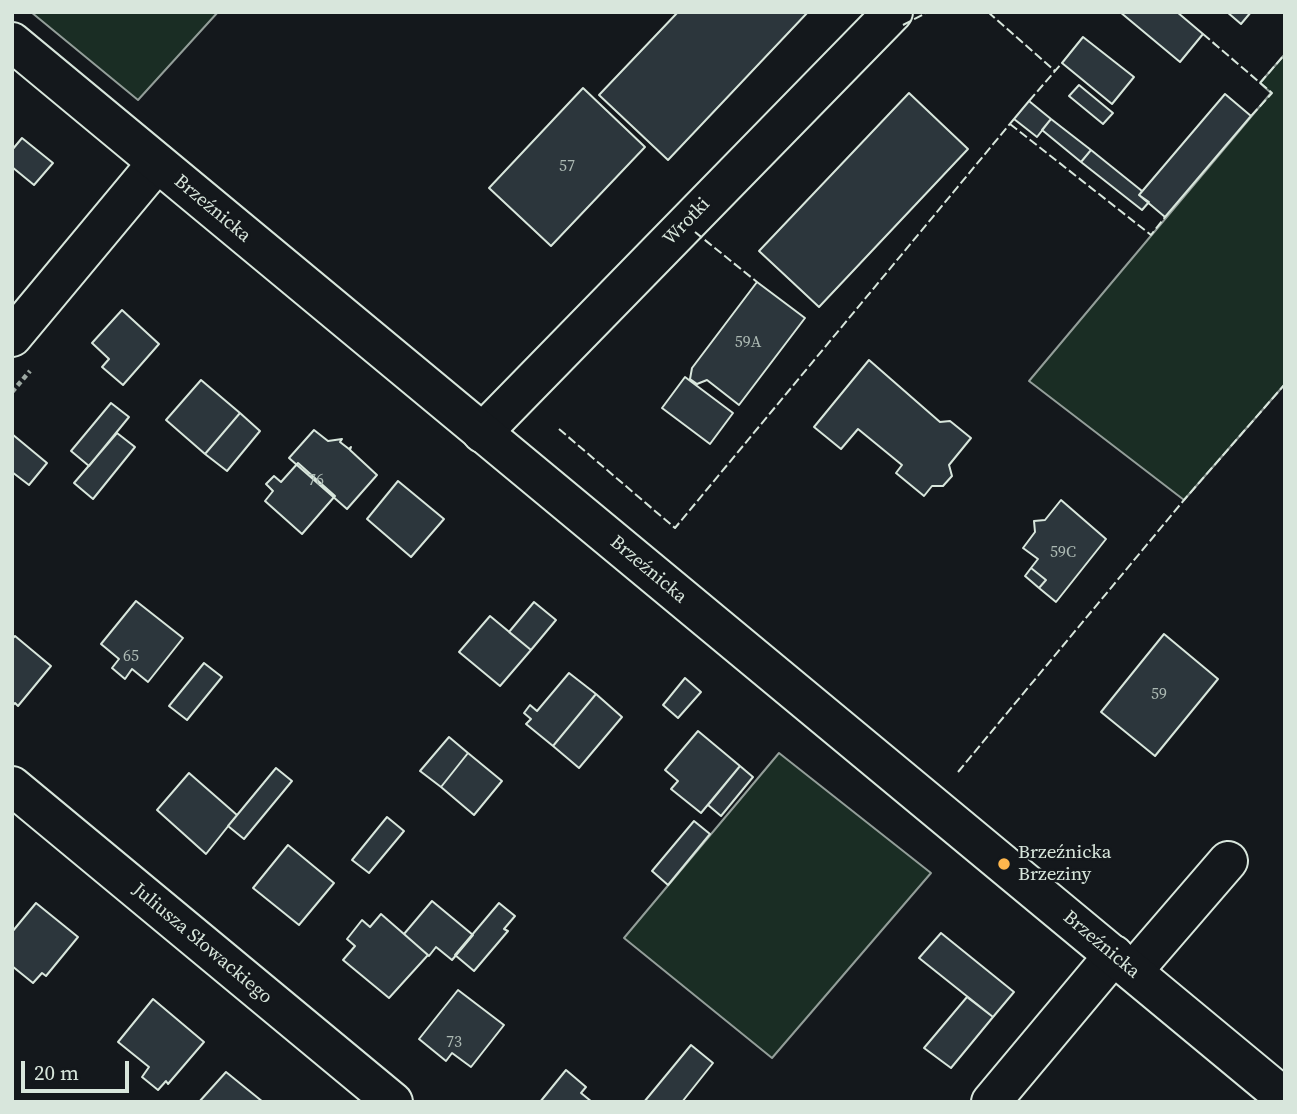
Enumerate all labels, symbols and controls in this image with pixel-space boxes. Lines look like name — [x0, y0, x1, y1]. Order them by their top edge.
house number: 57 — [559, 157, 575, 177]
street label: Brzeźnicka — [169, 170, 255, 248]
street label: Wrotki — [659, 193, 715, 251]
house number: 59A — [735, 333, 761, 353]
house number: 76 — [308, 471, 324, 491]
street label: Brzeźnicka — [605, 531, 691, 609]
house number: 59C — [1050, 543, 1076, 563]
house number: 65 — [123, 647, 139, 667]
house number: 59 — [1151, 685, 1167, 705]
place label: Brzeźnicka Brzeziny — [1018, 842, 1111, 886]
marker: Brzeźnicka Brzeziny — [996, 856, 1012, 872]
street label: Juliusza Słowackiego — [127, 879, 277, 1009]
street label: Brzeźnicka — [1058, 906, 1144, 984]
house number: 73 — [446, 1033, 462, 1053]
scale bar — [24, 1048, 133, 1092]
text: 20 m — [34, 1058, 79, 1087]

